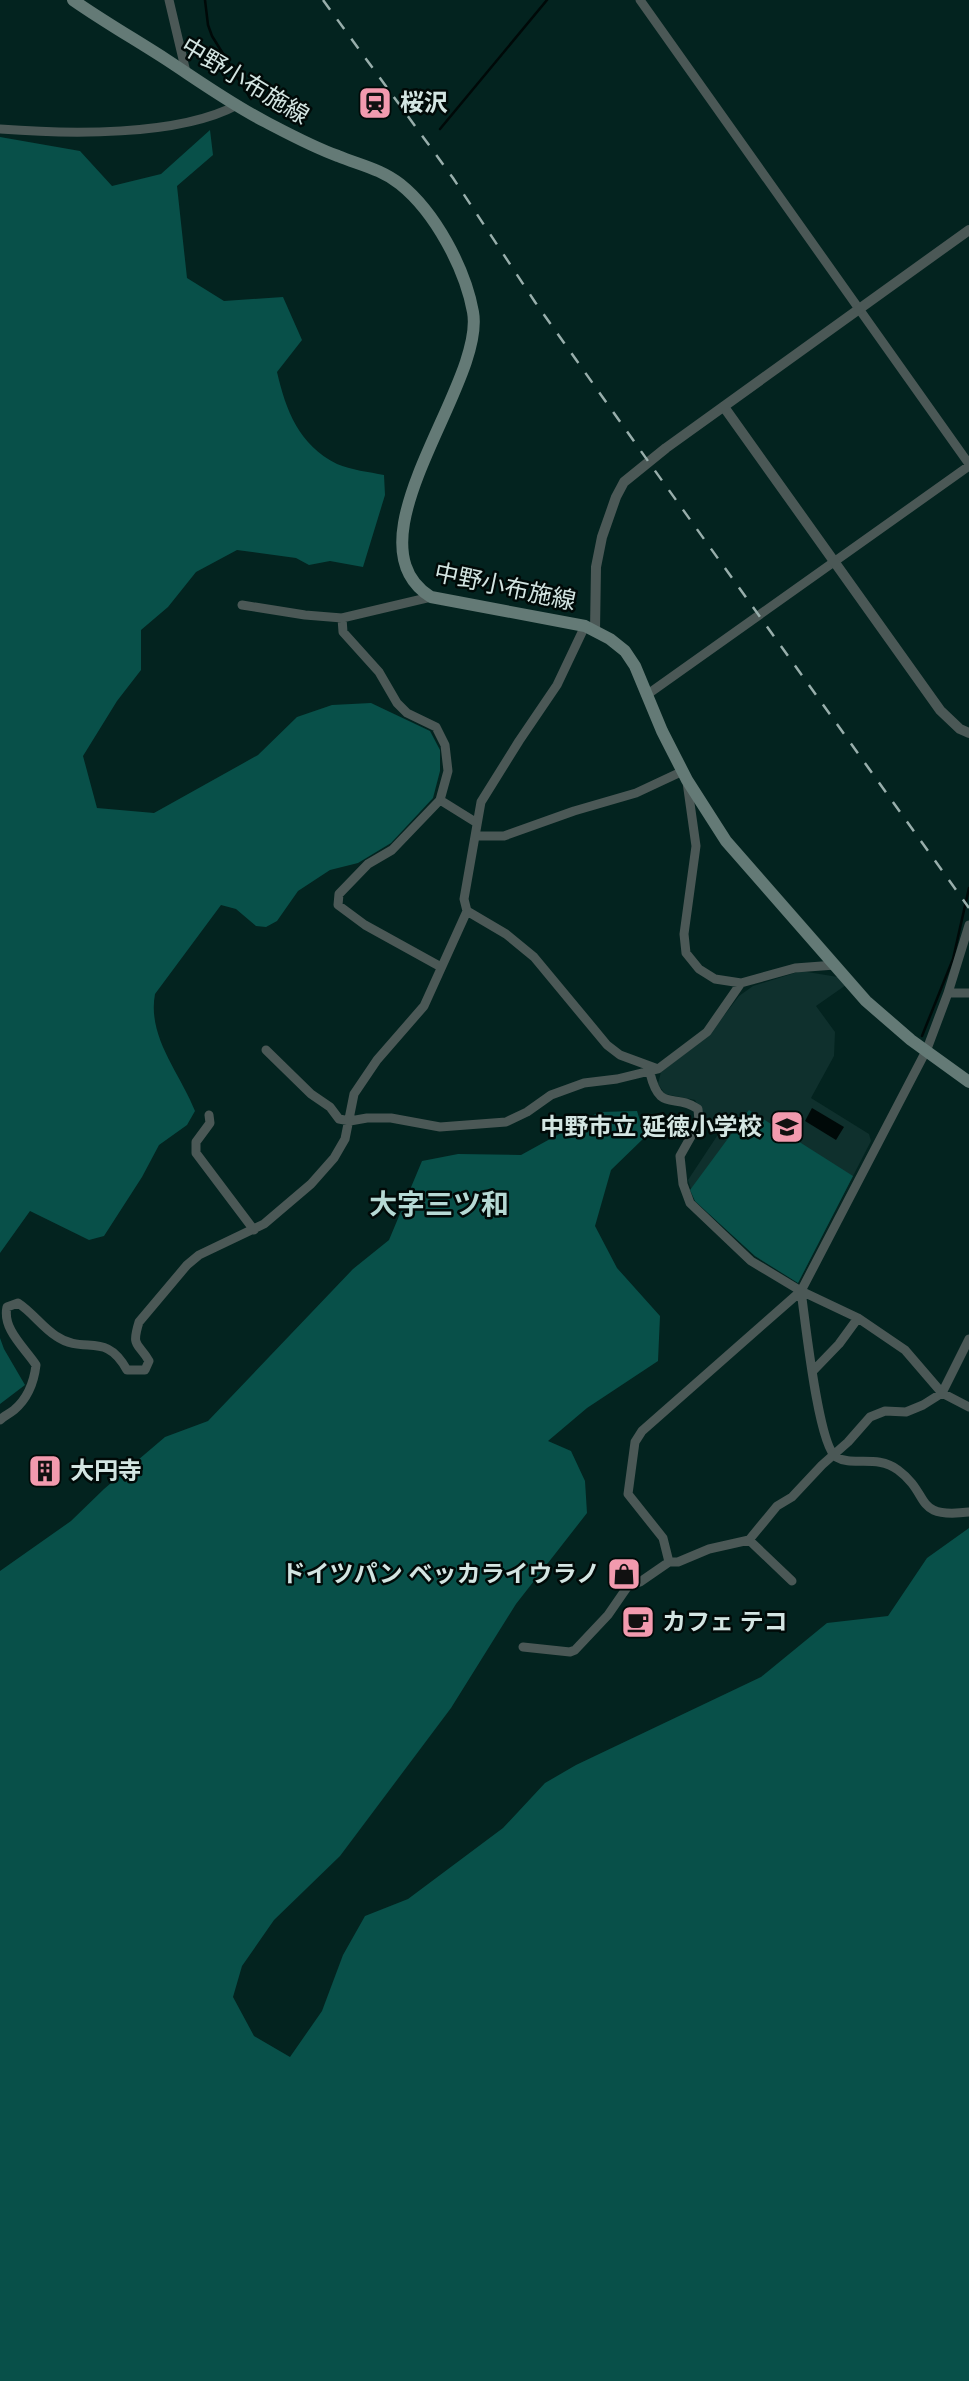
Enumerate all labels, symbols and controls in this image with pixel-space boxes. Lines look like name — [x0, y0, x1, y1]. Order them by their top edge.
street label: 中野小布施線 — [176, 31, 314, 130]
station icon: 桜沢 — [356, 84, 394, 122]
place label: 桜沢 — [400, 88, 448, 117]
street label: 中野小布施線 — [432, 557, 579, 616]
school or university icon: 中野市立 延徳小学校 — [768, 1108, 806, 1146]
place label: 中野市立 延徳小学校 — [540, 1112, 762, 1141]
district label: 大字三ツ和 — [369, 1188, 509, 1221]
building icon: 大円寺 — [26, 1452, 64, 1490]
place label: 大円寺 — [70, 1456, 142, 1485]
shop icon: ドイツパン ベッカライウラノ — [605, 1555, 643, 1593]
place label: ドイツパン ベッカライウラノ — [282, 1559, 600, 1588]
cafe icon: カフェ テコ — [619, 1603, 657, 1641]
place label: カフェ テコ — [662, 1607, 788, 1636]

